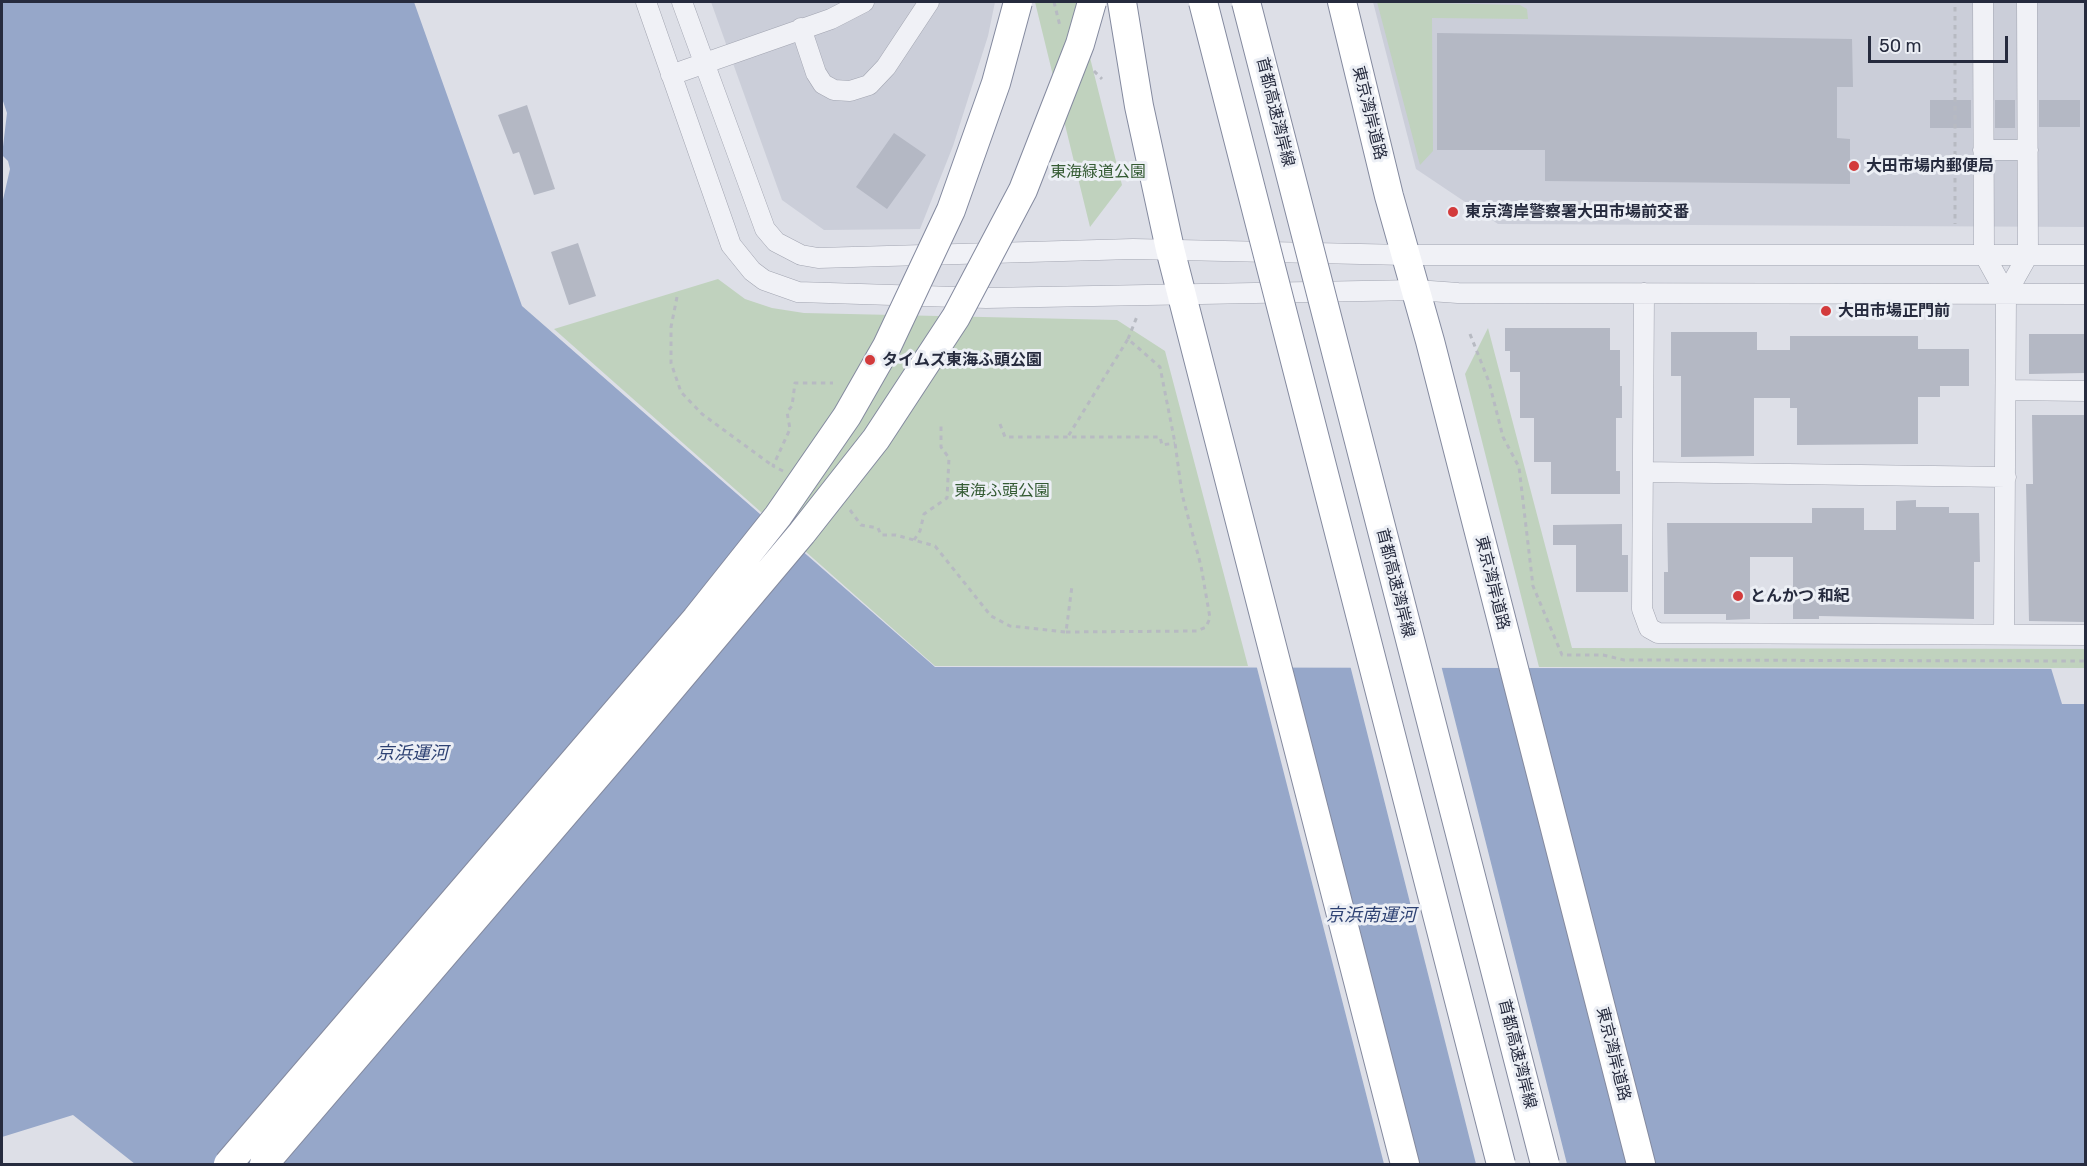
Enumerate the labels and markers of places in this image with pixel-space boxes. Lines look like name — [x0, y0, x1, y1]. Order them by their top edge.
place label: 大田市場内郵便局 — [1866, 156, 1994, 176]
marker: 大田市場内郵便局 — [1847, 159, 1861, 173]
place label: 東京湾岸警察署大田市場前交番 — [1465, 202, 1689, 222]
marker: 東京湾岸警察署大田市場前交番 — [1446, 205, 1460, 219]
place label: 大田市場正門前 — [1838, 301, 1950, 321]
marker: 大田市場正門前 — [1819, 304, 1833, 318]
place label: タイムズ東海ふ頭公園 — [882, 350, 1042, 370]
marker: タイムズ東海ふ頭公園 — [863, 353, 877, 367]
place label: とんかつ 和紀 — [1750, 586, 1849, 606]
marker: とんかつ 和紀 — [1731, 589, 1745, 603]

